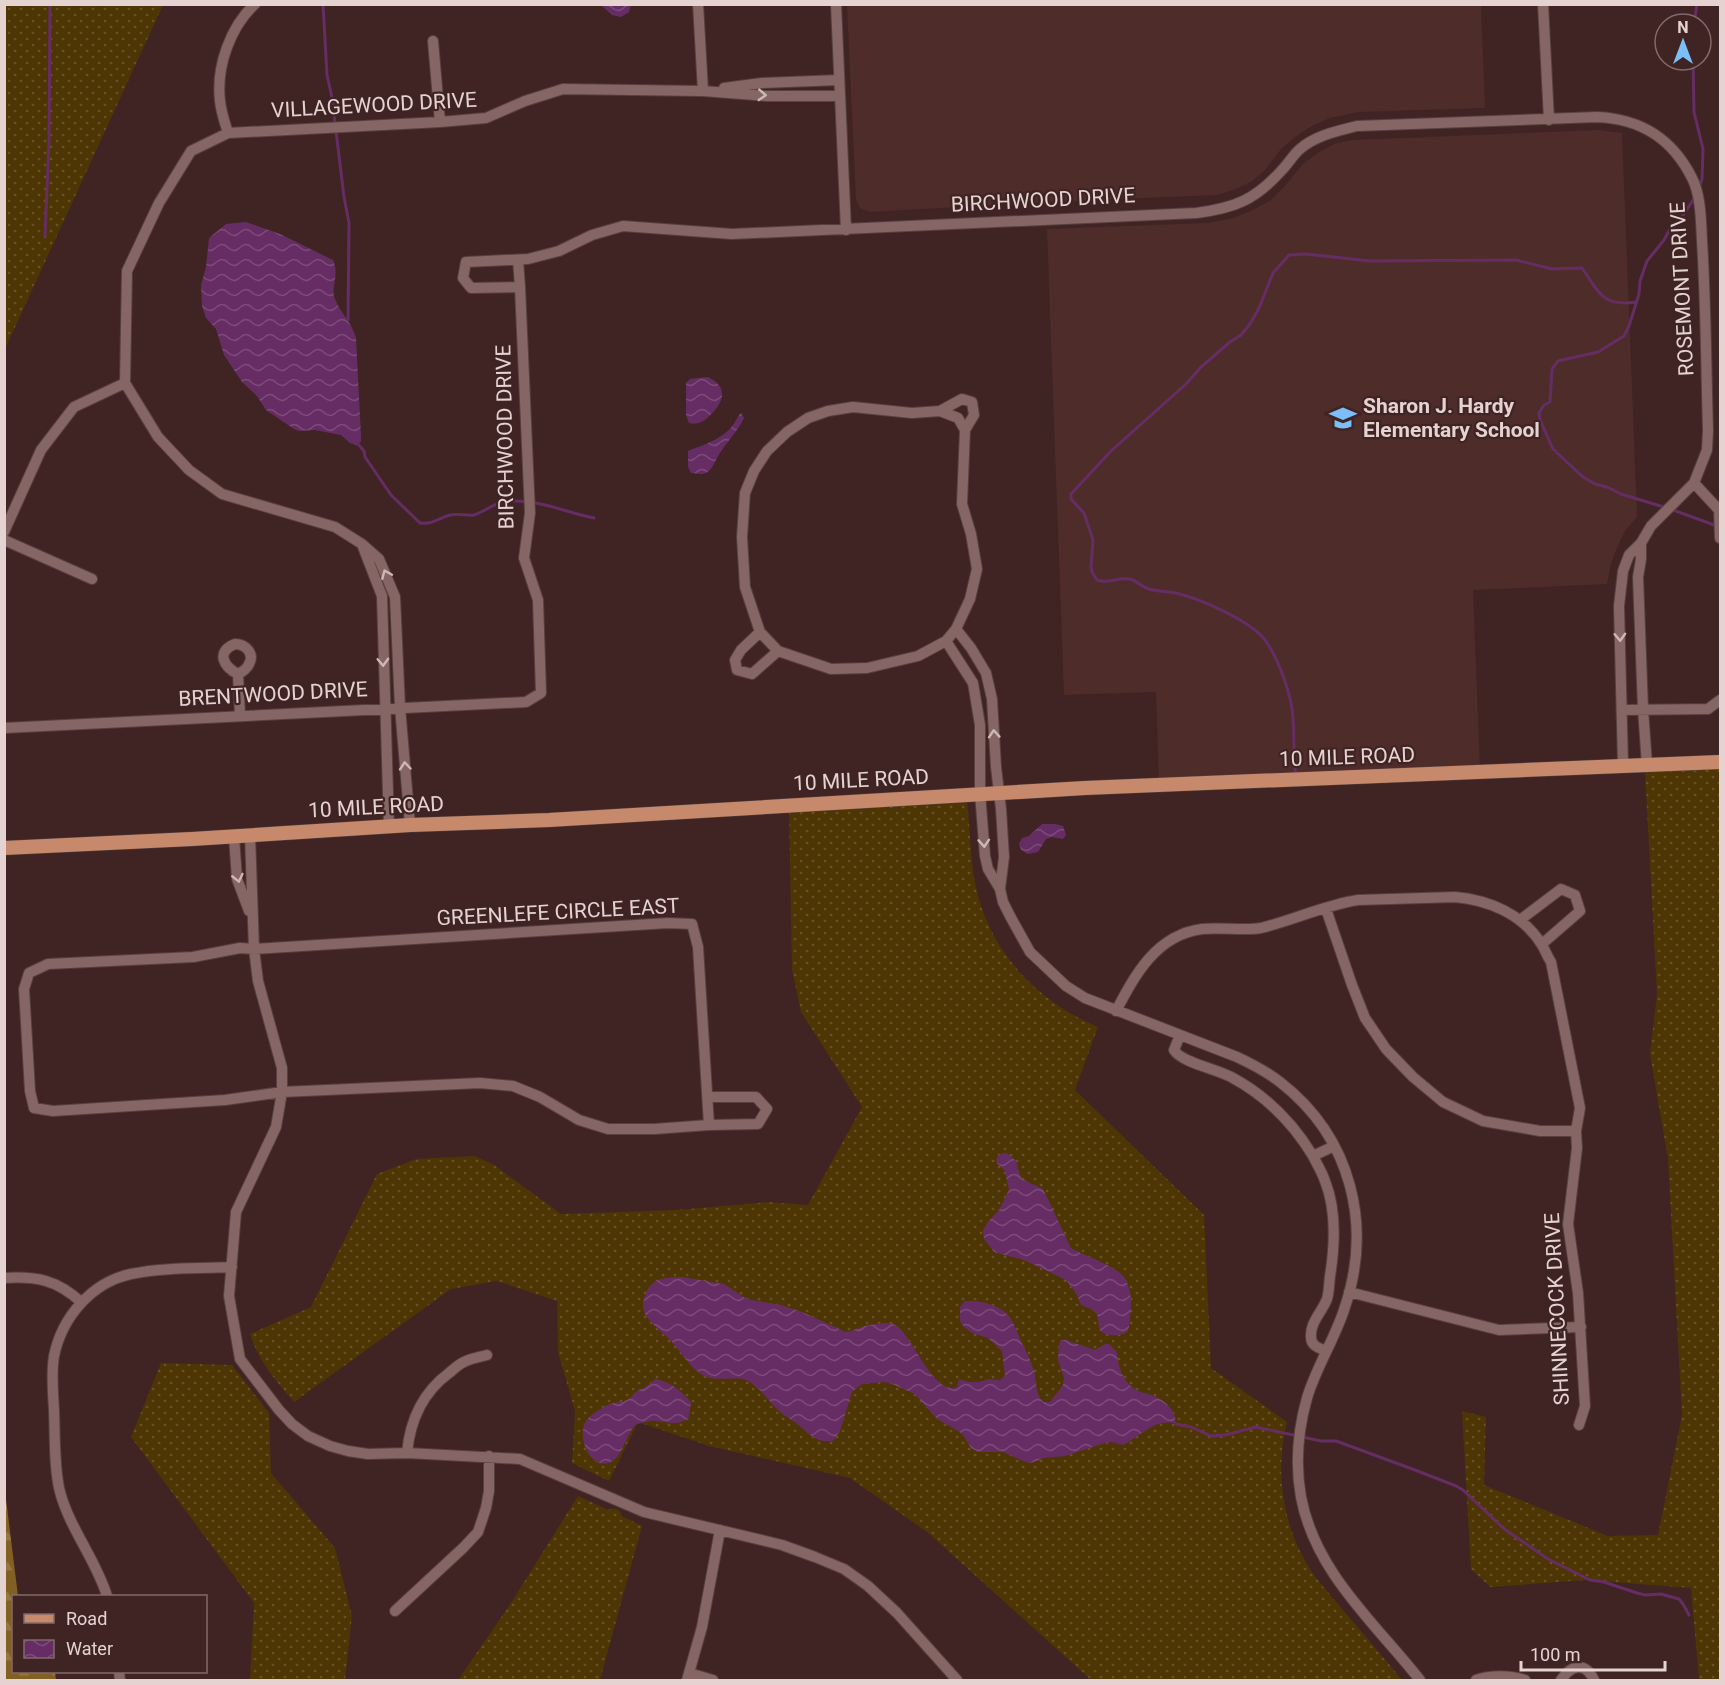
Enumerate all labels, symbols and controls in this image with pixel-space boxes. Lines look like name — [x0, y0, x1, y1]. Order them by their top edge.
north arrow — [1653, 12, 1713, 72]
text: N — [1677, 18, 1689, 37]
street label: VILLAGEWOOD DRIVE — [271, 88, 478, 122]
one-way arrow — [757, 89, 766, 102]
street label: BIRCHWOOD DRIVE — [950, 183, 1136, 217]
street label: ROSEMONT DRIVE — [1665, 201, 1699, 377]
street label: BIRCHWOOD DRIVE — [491, 344, 519, 530]
place label: Sharon J. Hardy Elementary School — [1363, 394, 1540, 442]
school or university icon: Sharon J. Hardy Elementary School — [1328, 403, 1358, 433]
one-way arrow — [381, 569, 393, 580]
one-way arrow — [1614, 633, 1627, 642]
one-way arrow — [377, 658, 390, 667]
street label: BRENTWOOD DRIVE — [178, 677, 368, 711]
one-way arrow — [988, 730, 1001, 739]
street label: 10 MILE ROAD — [1279, 743, 1415, 771]
one-way arrow — [399, 762, 412, 771]
street label: 10 MILE ROAD — [792, 764, 930, 796]
street label: 10 MILE ROAD — [307, 791, 445, 823]
one-way arrow — [977, 838, 990, 847]
one-way arrow — [231, 873, 244, 883]
street label: GREENLEFE CIRCLE EAST — [436, 894, 681, 930]
street label: SHINNECOCK DRIVE — [1540, 1212, 1574, 1406]
legend — [12, 1595, 207, 1673]
text: Road — [66, 1608, 107, 1629]
scale bar — [1521, 1634, 1665, 1672]
text: Water — [66, 1638, 113, 1659]
text: 100 m — [1530, 1644, 1581, 1665]

